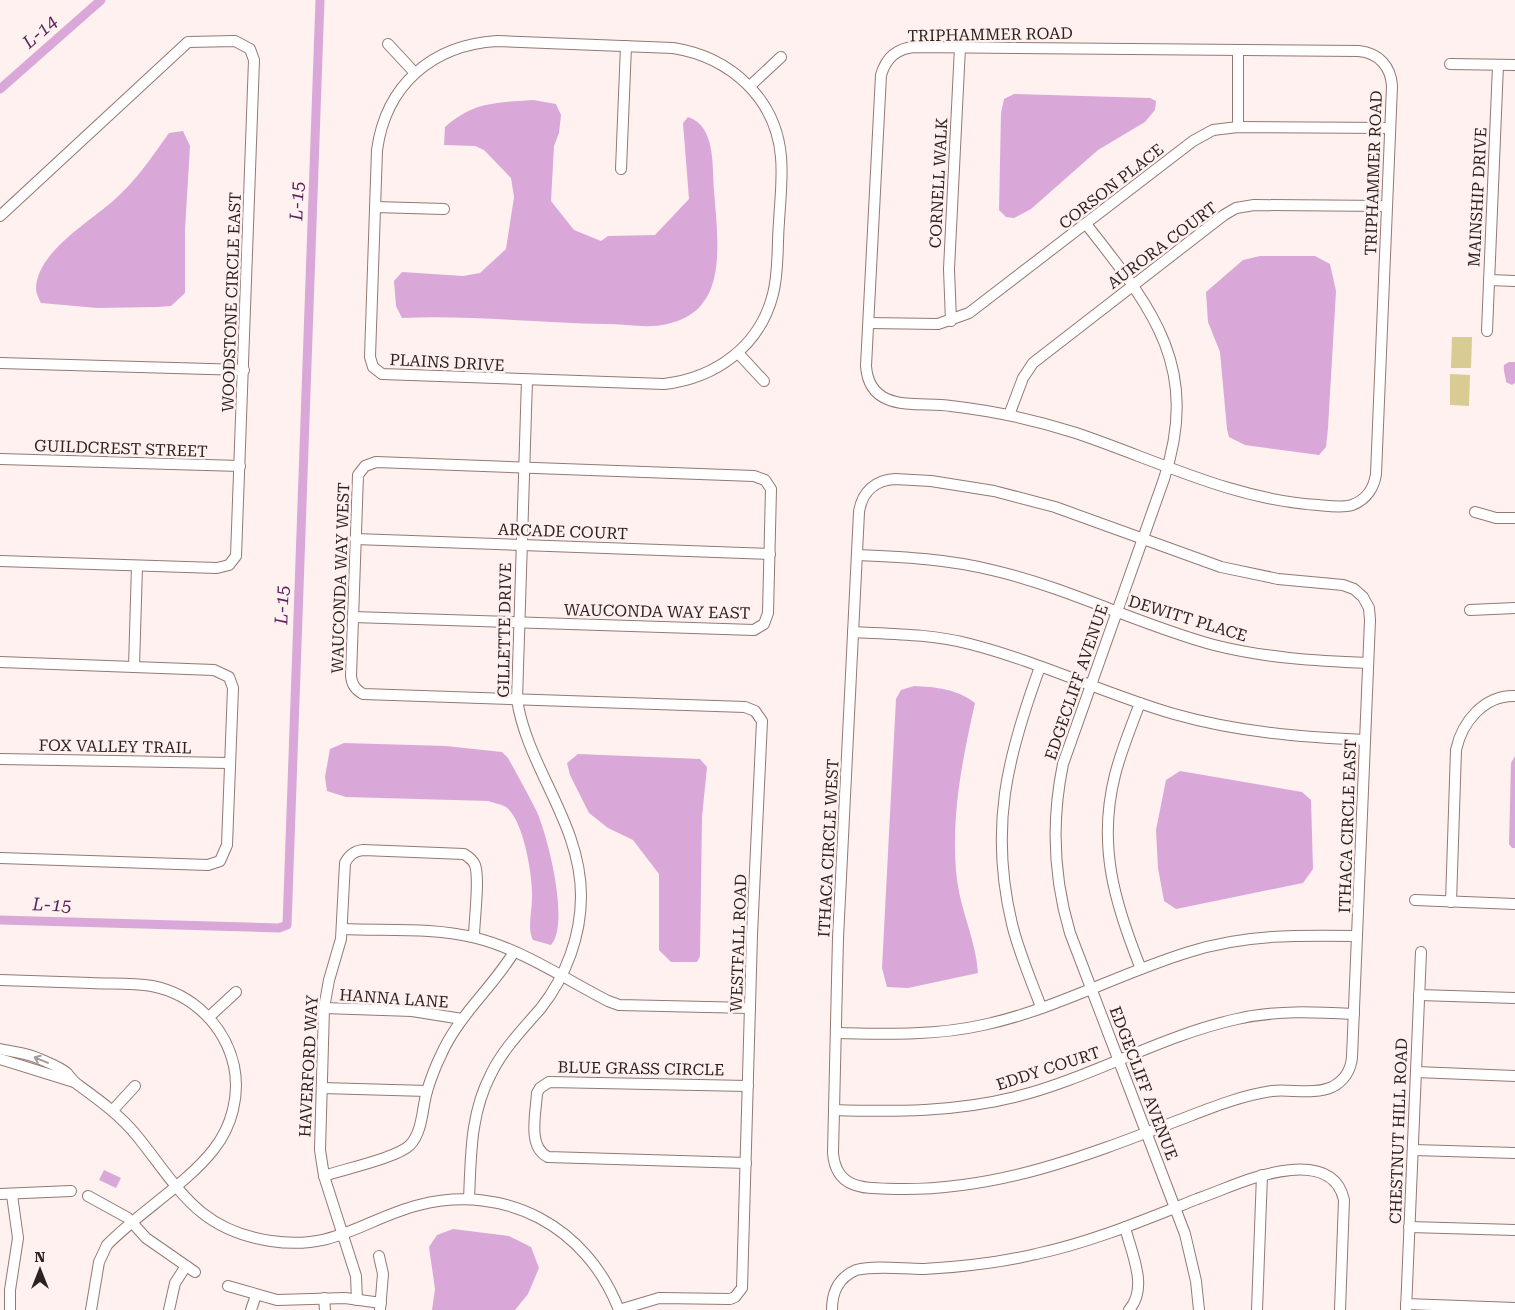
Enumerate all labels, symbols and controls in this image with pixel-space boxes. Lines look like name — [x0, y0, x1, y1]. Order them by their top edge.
water label: L-14 — [17, 11, 61, 53]
street label: TRIPHAMMER ROAD — [907, 24, 1073, 45]
street label: TRIPHAMMER ROAD — [1361, 90, 1386, 256]
street label: CORNELL WALK — [926, 117, 951, 249]
street label: MAINSHIP DRIVE — [1464, 127, 1491, 267]
street label: CORSON PLACE — [1055, 140, 1167, 233]
water label: L-15 — [285, 181, 308, 222]
street label: WOODSTONE CIRCLE EAST — [218, 191, 245, 412]
street label: AURORA COURT — [1104, 198, 1221, 293]
street label: PLAINS DRIVE — [389, 350, 505, 375]
street label: GUILDCREST STREET — [34, 436, 208, 461]
street label: WAUCONDA WAY WEST — [328, 482, 353, 674]
street label: ARCADE COURT — [498, 520, 629, 543]
street label: GILLETTE DRIVE — [494, 562, 515, 698]
water label: L-15 — [270, 585, 293, 626]
street label: DEWITT PLACE — [1126, 591, 1250, 646]
street label: WAUCONDA WAY EAST — [564, 600, 751, 623]
street label: EDGECLIFF AVENUE — [1041, 602, 1112, 762]
street label: FOX VALLEY TRAIL — [38, 736, 192, 757]
street label: ITHACA CIRCLE EAST — [1335, 738, 1360, 913]
street label: ITHACA CIRCLE WEST — [814, 758, 843, 938]
street label: WESTFALL ROAD — [727, 874, 750, 1012]
water label: L-15 — [31, 893, 72, 916]
street label: HANNA LANE — [339, 985, 449, 1012]
street label: HAVERFORD WAY — [295, 994, 322, 1138]
street label: EDGECLIFF AVENUE — [1105, 1004, 1182, 1163]
street label: CHESTNUT HILL ROAD — [1386, 1038, 1411, 1224]
street label: EDDY COURT — [994, 1043, 1103, 1094]
one-way arrow — [34, 1054, 49, 1064]
street label: BLUE GRASS CIRCLE — [558, 1058, 724, 1079]
north arrow — [15, 1245, 65, 1295]
text: N — [35, 1249, 46, 1265]

